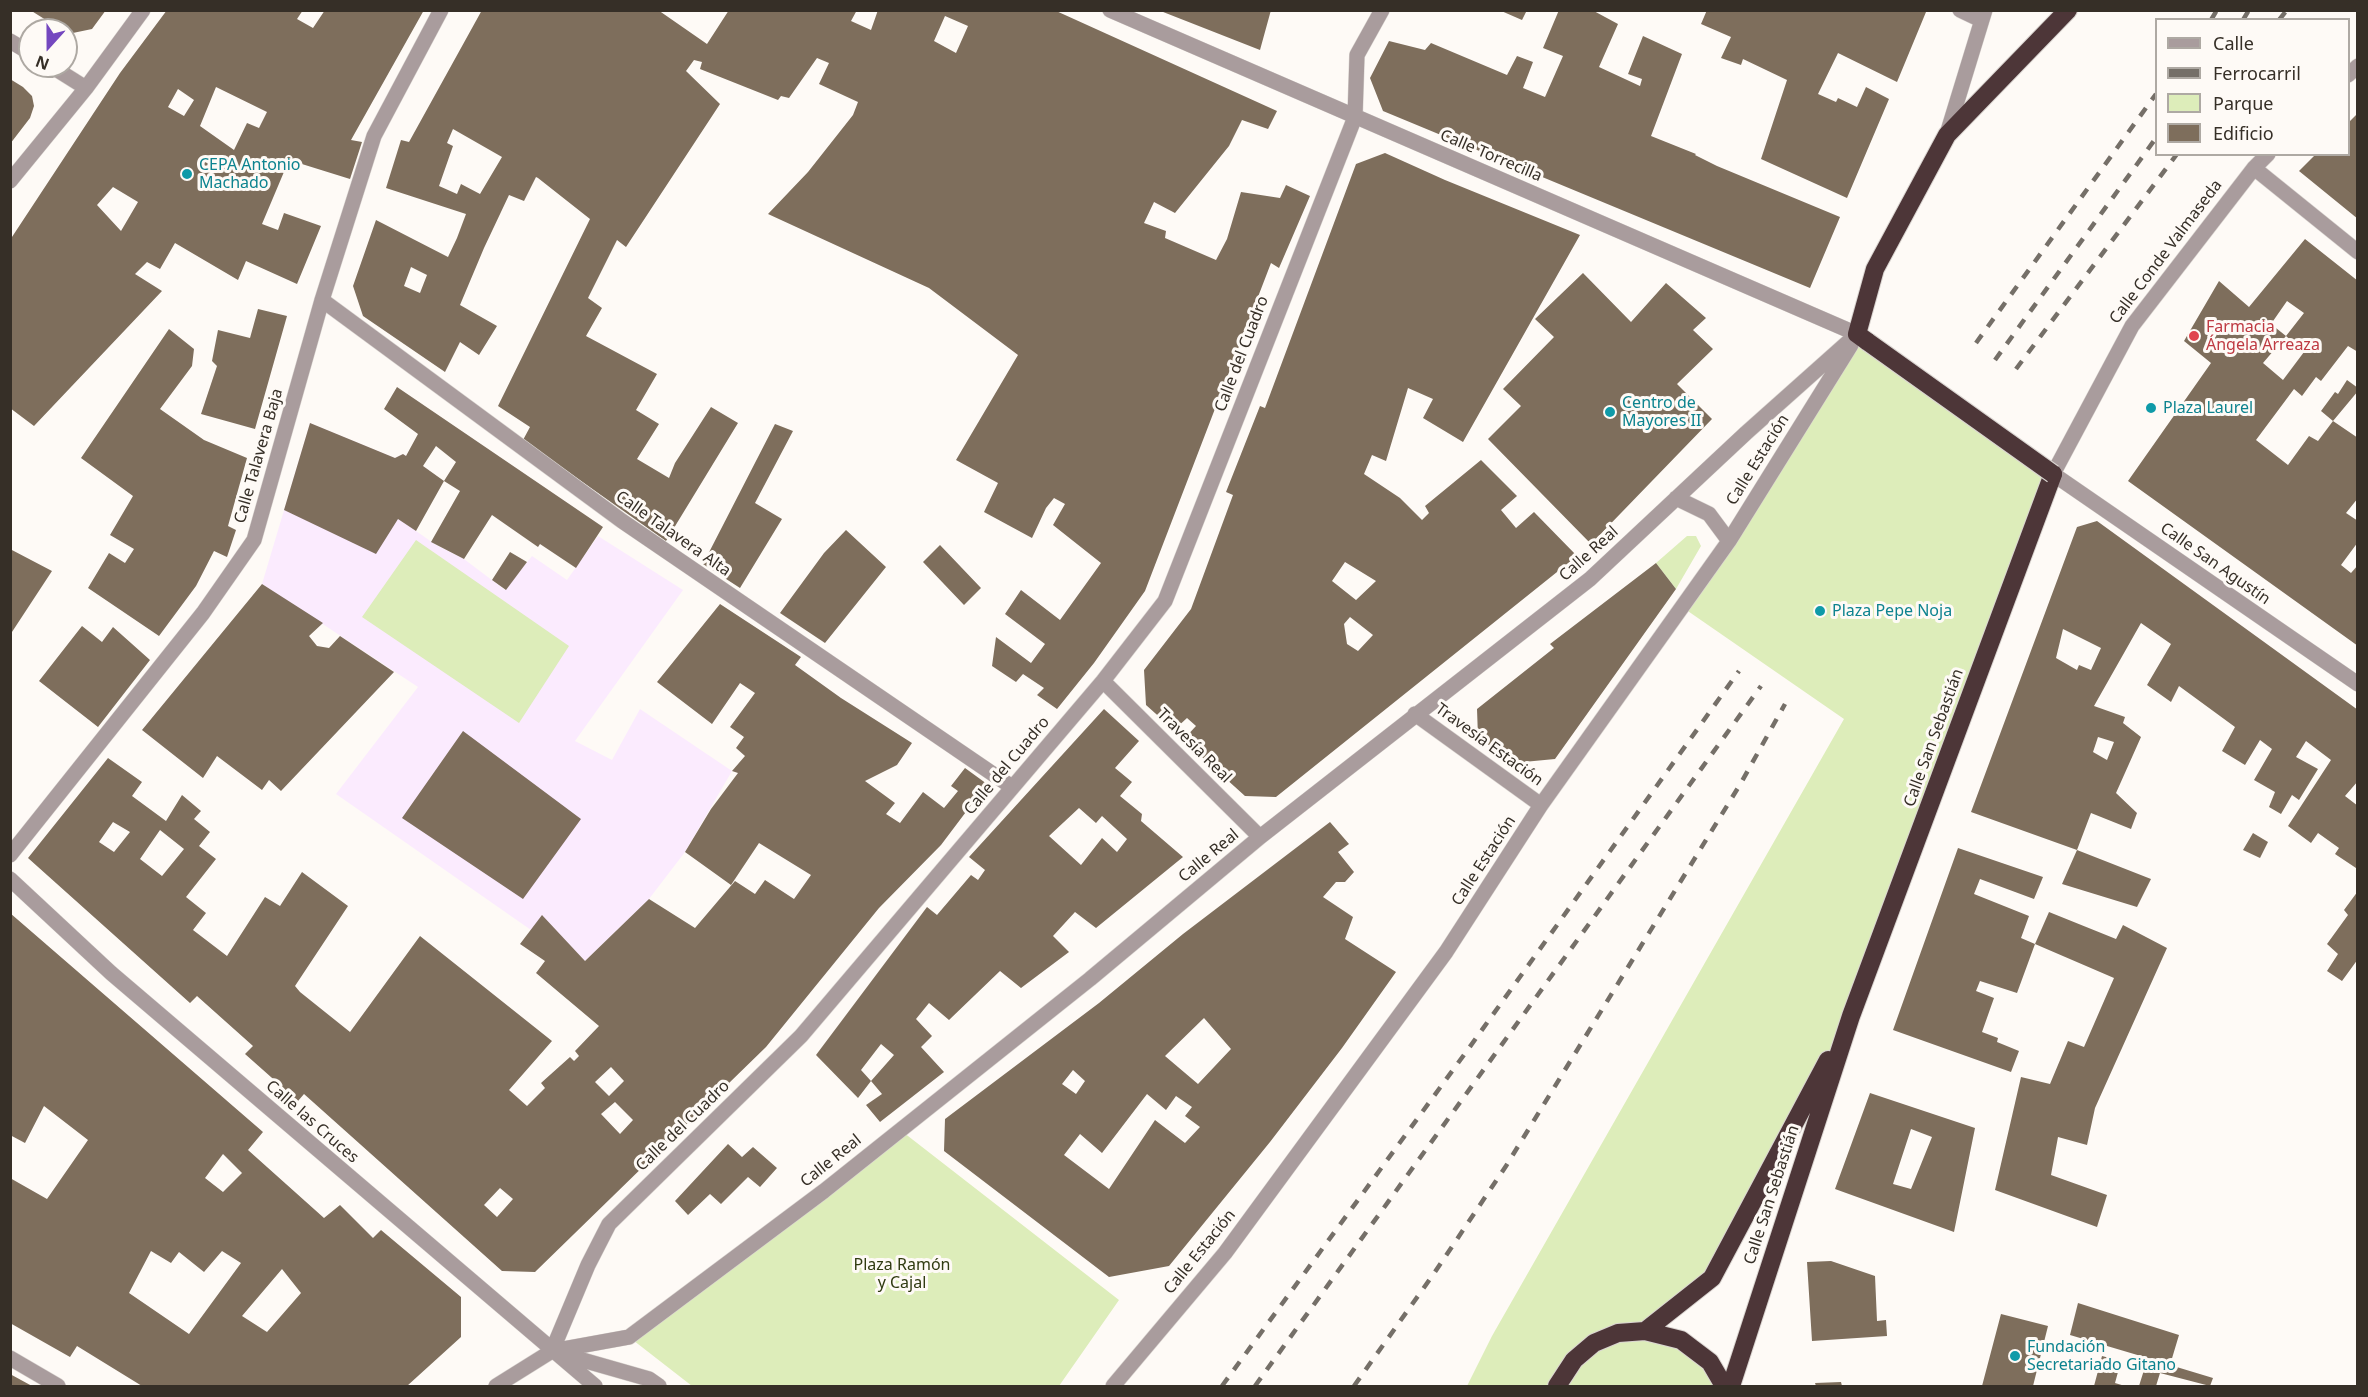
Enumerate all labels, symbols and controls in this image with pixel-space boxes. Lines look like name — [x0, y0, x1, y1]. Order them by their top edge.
north arrow — [18, 18, 78, 78]
legend — [2155, 18, 2350, 156]
text: Calle — [2213, 31, 2254, 55]
text: N — [32, 50, 52, 76]
text: Ferrocarril — [2213, 61, 2301, 85]
text: Parque — [2213, 91, 2273, 115]
text: Edificio — [2213, 121, 2274, 145]
street label: Calle Torrecilla — [1437, 126, 1545, 186]
place label: CEPA Antonio Machado — [199, 155, 301, 193]
marker: CEPA Antonio Machado — [180, 167, 194, 181]
street label: Calle Conde Valmaseda — [2106, 176, 2226, 328]
street label: Calle del Cuadro — [1211, 293, 1273, 415]
place label: Farmacia Ángela Arreaza — [2206, 317, 2320, 355]
marker: Farmacia Ángela Arreaza — [2187, 329, 2201, 343]
street label: Calle Talavera Baja — [231, 386, 287, 526]
place label: Centro de Mayores II — [1622, 393, 1701, 431]
place label: Plaza Laurel — [2163, 398, 2253, 418]
marker: Plaza Laurel — [2144, 401, 2158, 415]
marker: Centro de Mayores II — [1603, 405, 1617, 419]
street label: Calle Estación — [1723, 411, 1793, 509]
street label: Calle Talavera Alta — [612, 487, 734, 581]
street label: Calle San Agustín — [2156, 519, 2274, 609]
street label: Calle Real — [1556, 523, 1622, 585]
place label: Plaza Pepe Noja — [1832, 601, 1952, 621]
marker: Plaza Pepe Noja — [1813, 604, 1827, 618]
street label: Calle San Sebastián — [1900, 666, 1968, 810]
street label: Travesía Estación — [1432, 700, 1546, 790]
street label: Travesía Real — [1153, 705, 1235, 787]
street label: Calle del Cuadro — [960, 713, 1054, 819]
street label: Calle Estación — [1448, 812, 1520, 910]
street label: Calle Real — [1175, 825, 1243, 887]
street label: Calle las Cruces — [262, 1077, 362, 1167]
street label: Calle del Cuadro — [632, 1077, 734, 1175]
street label: Calle San Sebastián — [1740, 1123, 1804, 1267]
street label: Calle Real — [797, 1131, 865, 1191]
street label: Calle Estación — [1160, 1206, 1240, 1298]
park label: Plaza Ramón y Cajal — [854, 1255, 950, 1293]
place label: Fundación Secretariado Gitano — [2027, 1337, 2176, 1375]
marker: Fundación Secretariado Gitano — [2008, 1349, 2022, 1363]

